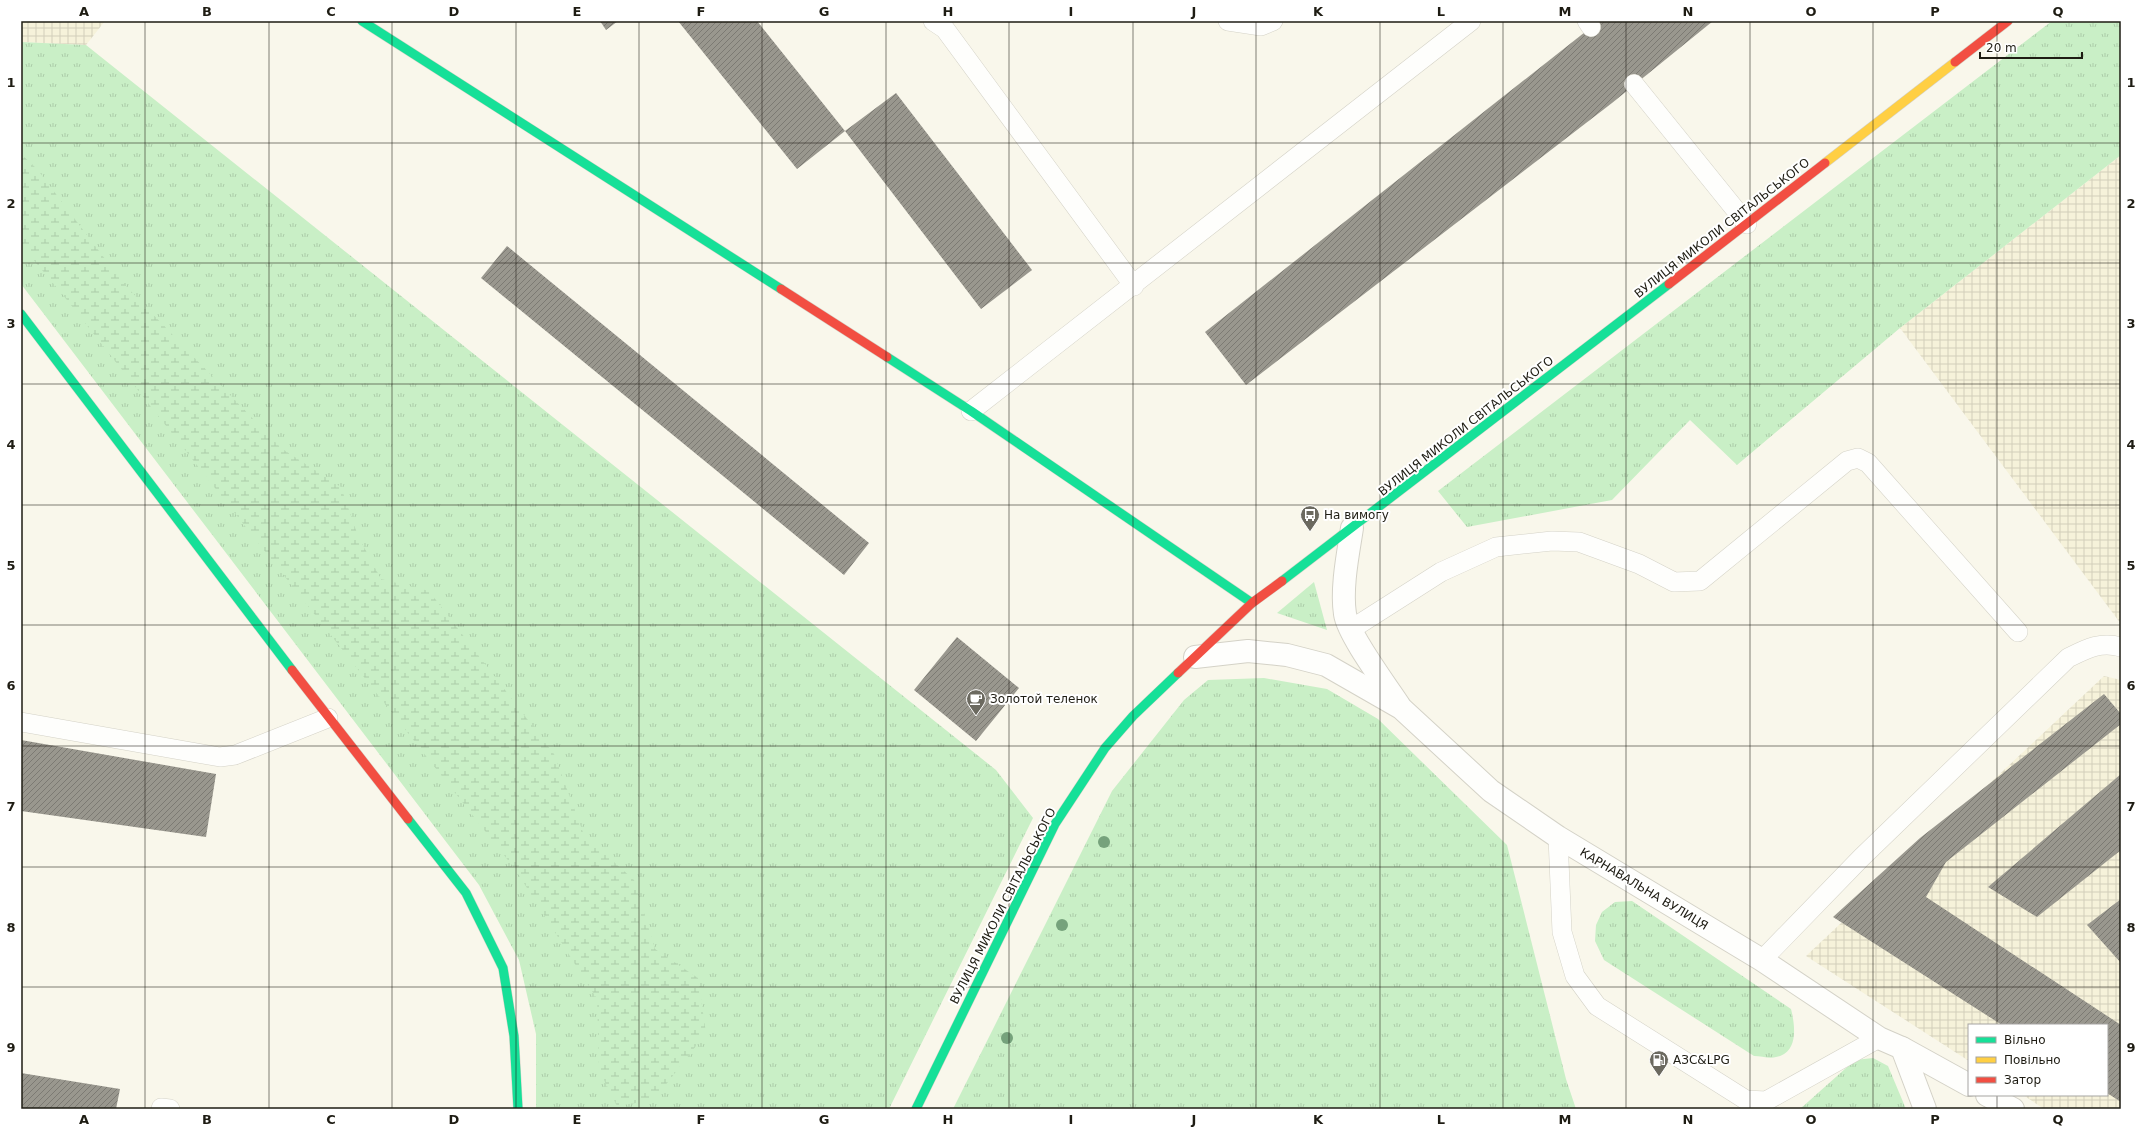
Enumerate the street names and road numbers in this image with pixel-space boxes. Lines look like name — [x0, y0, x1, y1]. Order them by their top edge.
street label: ВУЛИЦЯ МИКОЛИ СВІТАЛЬСЬКОГО — [1632, 155, 1812, 301]
street label: ВУЛИЦЯ МИКОЛИ СВІТАЛЬСЬКОГО — [1376, 353, 1556, 499]
street label: ВУЛИЦЯ МИКОЛИ СВІТАЛЬСЬКОГО — [947, 806, 1059, 1006]
street label: КАРНАВАЛЬНА ВУЛИЦЯ — [1577, 845, 1711, 933]

